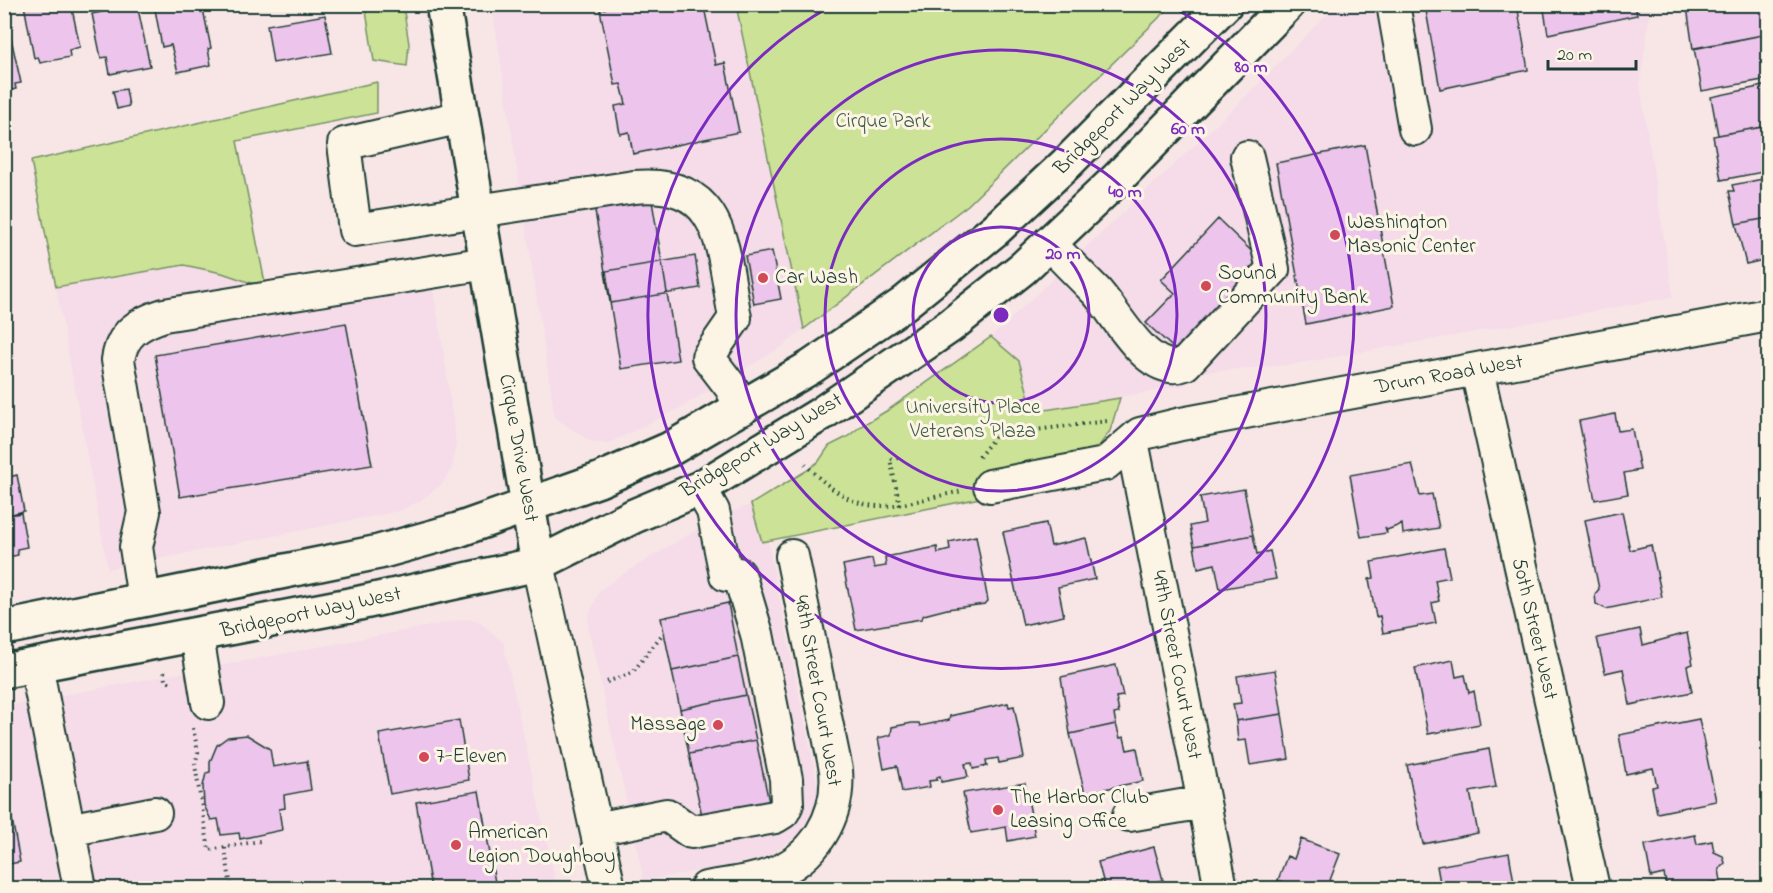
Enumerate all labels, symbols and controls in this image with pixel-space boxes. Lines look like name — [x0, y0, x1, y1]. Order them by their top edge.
street label: Bridgeport Way West — [1047, 31, 1200, 185]
scale bar — [1548, 33, 1636, 71]
text: 20 m — [1557, 43, 1592, 69]
text: 80 m — [1234, 55, 1268, 81]
park label: Cirque Park — [835, 107, 931, 137]
text: 60 m — [1171, 117, 1205, 143]
text: 40 m — [1108, 180, 1142, 206]
place label: Washington Masonic Center — [1347, 208, 1476, 262]
marker: Washington Masonic Center — [1328, 228, 1342, 242]
text: 20 m — [1044, 242, 1081, 268]
place label: Sound Community Bank — [1218, 259, 1369, 315]
place label: Car Wash — [775, 263, 858, 293]
marker: Car Wash — [756, 271, 770, 285]
marker: Sound Community Bank — [1199, 279, 1213, 293]
centre of rings — [991, 305, 1011, 325]
street label: Drum Road West — [1372, 347, 1525, 403]
street label: Cirque Drive West — [490, 372, 546, 524]
street label: Bridgeport Way West — [674, 386, 850, 509]
park label: University Place Veterans Plaza — [905, 393, 1041, 447]
street label: 50th Street West — [1503, 555, 1565, 703]
street label: 49th Street Court West — [1143, 568, 1209, 762]
street label: Bridgeport Way West — [217, 579, 405, 649]
street label: 48th Street Court West — [785, 593, 849, 789]
place label: Massage — [630, 710, 707, 742]
marker: Massage — [711, 718, 725, 732]
place label: 7-Eleven — [436, 742, 507, 772]
marker: 7-Eleven — [417, 750, 431, 764]
place label: The Harbor Club Leasing Office — [1010, 783, 1149, 839]
marker: The Harbor Club Leasing Office — [991, 803, 1005, 817]
place label: American Legion Doughboy — [468, 818, 615, 874]
marker: American Legion Doughboy — [449, 838, 463, 852]

